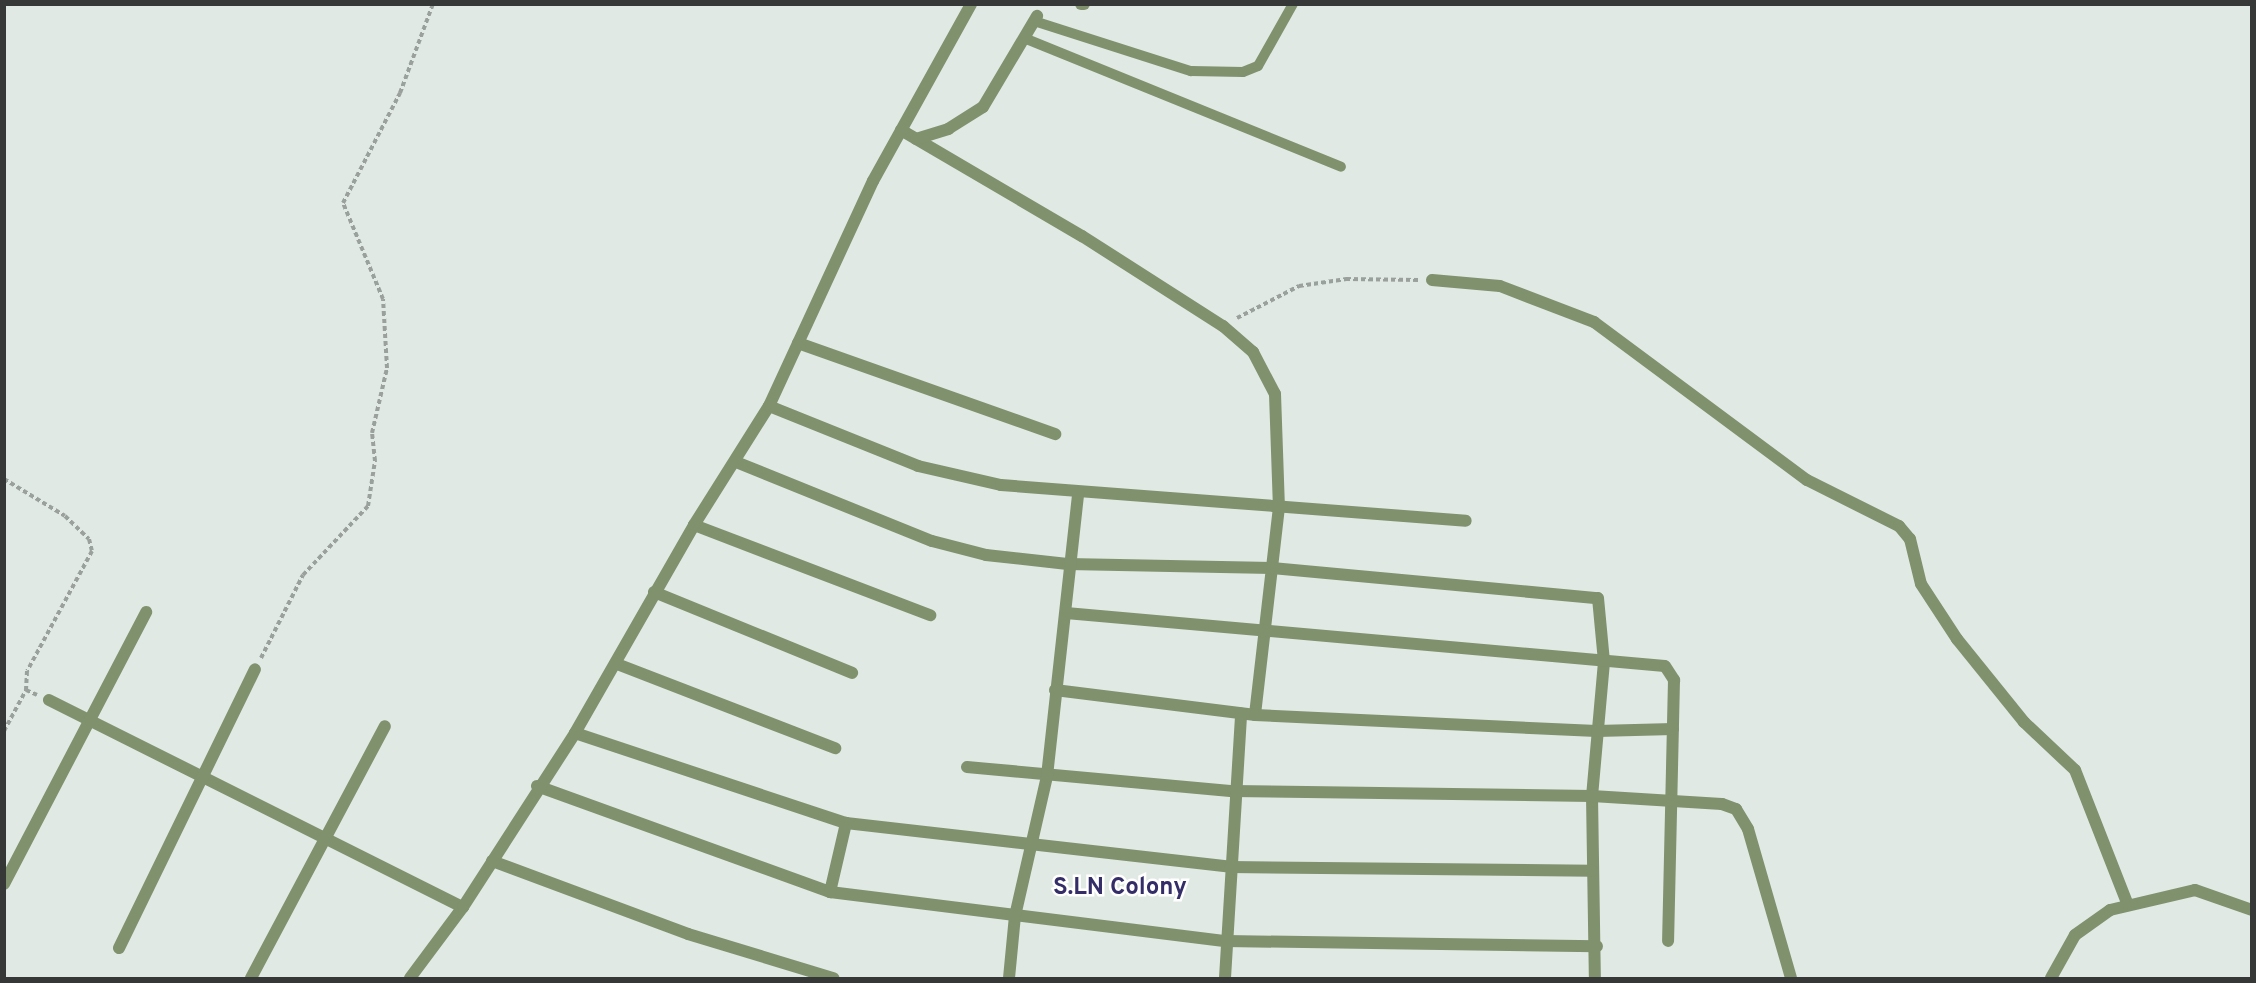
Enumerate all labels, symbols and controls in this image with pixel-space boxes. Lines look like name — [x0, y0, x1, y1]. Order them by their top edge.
district label: S.LN Colony — [1053, 875, 1187, 903]

